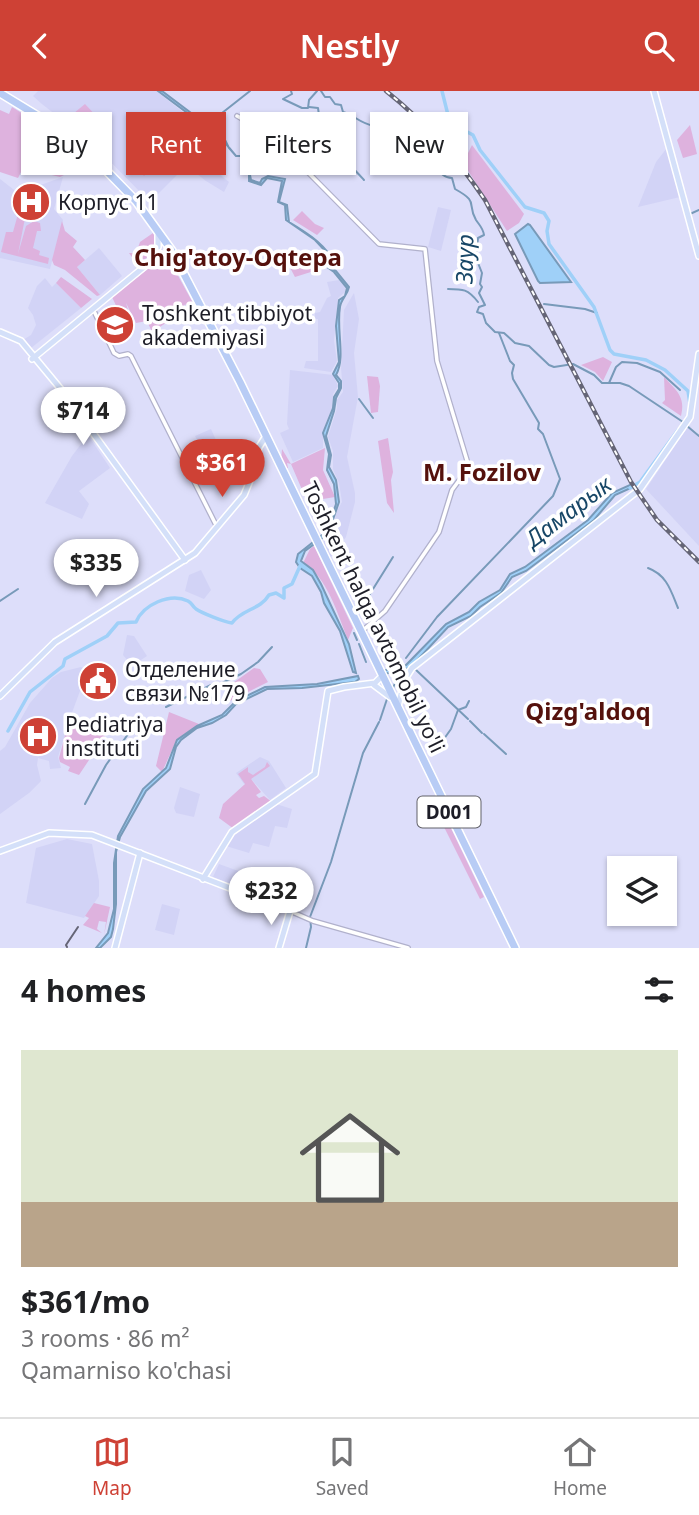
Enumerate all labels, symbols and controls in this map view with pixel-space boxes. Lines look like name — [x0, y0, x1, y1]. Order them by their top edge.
text: Nestly — [300, 24, 399, 67]
icon: back — [21, 27, 59, 65]
icon: search — [640, 27, 678, 65]
chip: Buy — [21, 112, 112, 175]
chip: Rent — [126, 112, 226, 175]
chip: Filters — [240, 112, 356, 175]
chip: New — [370, 112, 468, 175]
hospital icon: Корпус 11 — [10, 181, 52, 223]
place label: Корпус 11 — [58, 188, 159, 216]
water label: Заур — [448, 234, 480, 285]
district label: Chig'atoy-Oqtepa — [134, 240, 342, 273]
place label: Toshkent tibbiyot akademiyasi — [142, 299, 313, 351]
school or university icon: Toshkent tibbiyot akademiyasi — [94, 304, 136, 346]
pin: $714 — [42, 387, 124, 447]
text: $714 — [57, 394, 109, 426]
pin: $361 — [181, 439, 263, 499]
text: $361 — [196, 446, 248, 478]
district label: M. Fozilov — [423, 455, 541, 488]
water label: Дамарык — [517, 467, 619, 555]
street label: Toshkent halqa avtomobil yo'li — [296, 477, 452, 757]
pin: $335 — [55, 539, 137, 599]
text: $335 — [70, 546, 122, 578]
place label: Отделение связи №179 — [125, 655, 246, 707]
public building icon: Отделение связи №179 — [77, 660, 119, 702]
district label: Qizg'aldoq — [525, 694, 651, 727]
place label: Pediatriya instituti — [65, 710, 164, 762]
hospital icon: Pediatriya instituti — [17, 715, 59, 757]
road number: D001 — [418, 797, 480, 827]
map controls — [607, 856, 677, 926]
button: layers — [607, 856, 677, 926]
pin: $232 — [230, 867, 312, 927]
text: $232 — [245, 874, 297, 906]
text: 4 homes — [21, 970, 146, 1011]
icon: filters — [640, 971, 678, 1009]
icon: home — [287, 1095, 413, 1221]
text: $361/mo — [21, 1281, 150, 1322]
text: 3 rooms · 86 m² — [21, 1322, 190, 1354]
text: Qamarniso ko'chasi — [21, 1354, 232, 1386]
tab: Map — [92, 1433, 132, 1501]
tab: Saved — [316, 1433, 369, 1501]
tab: Home — [553, 1433, 607, 1501]

